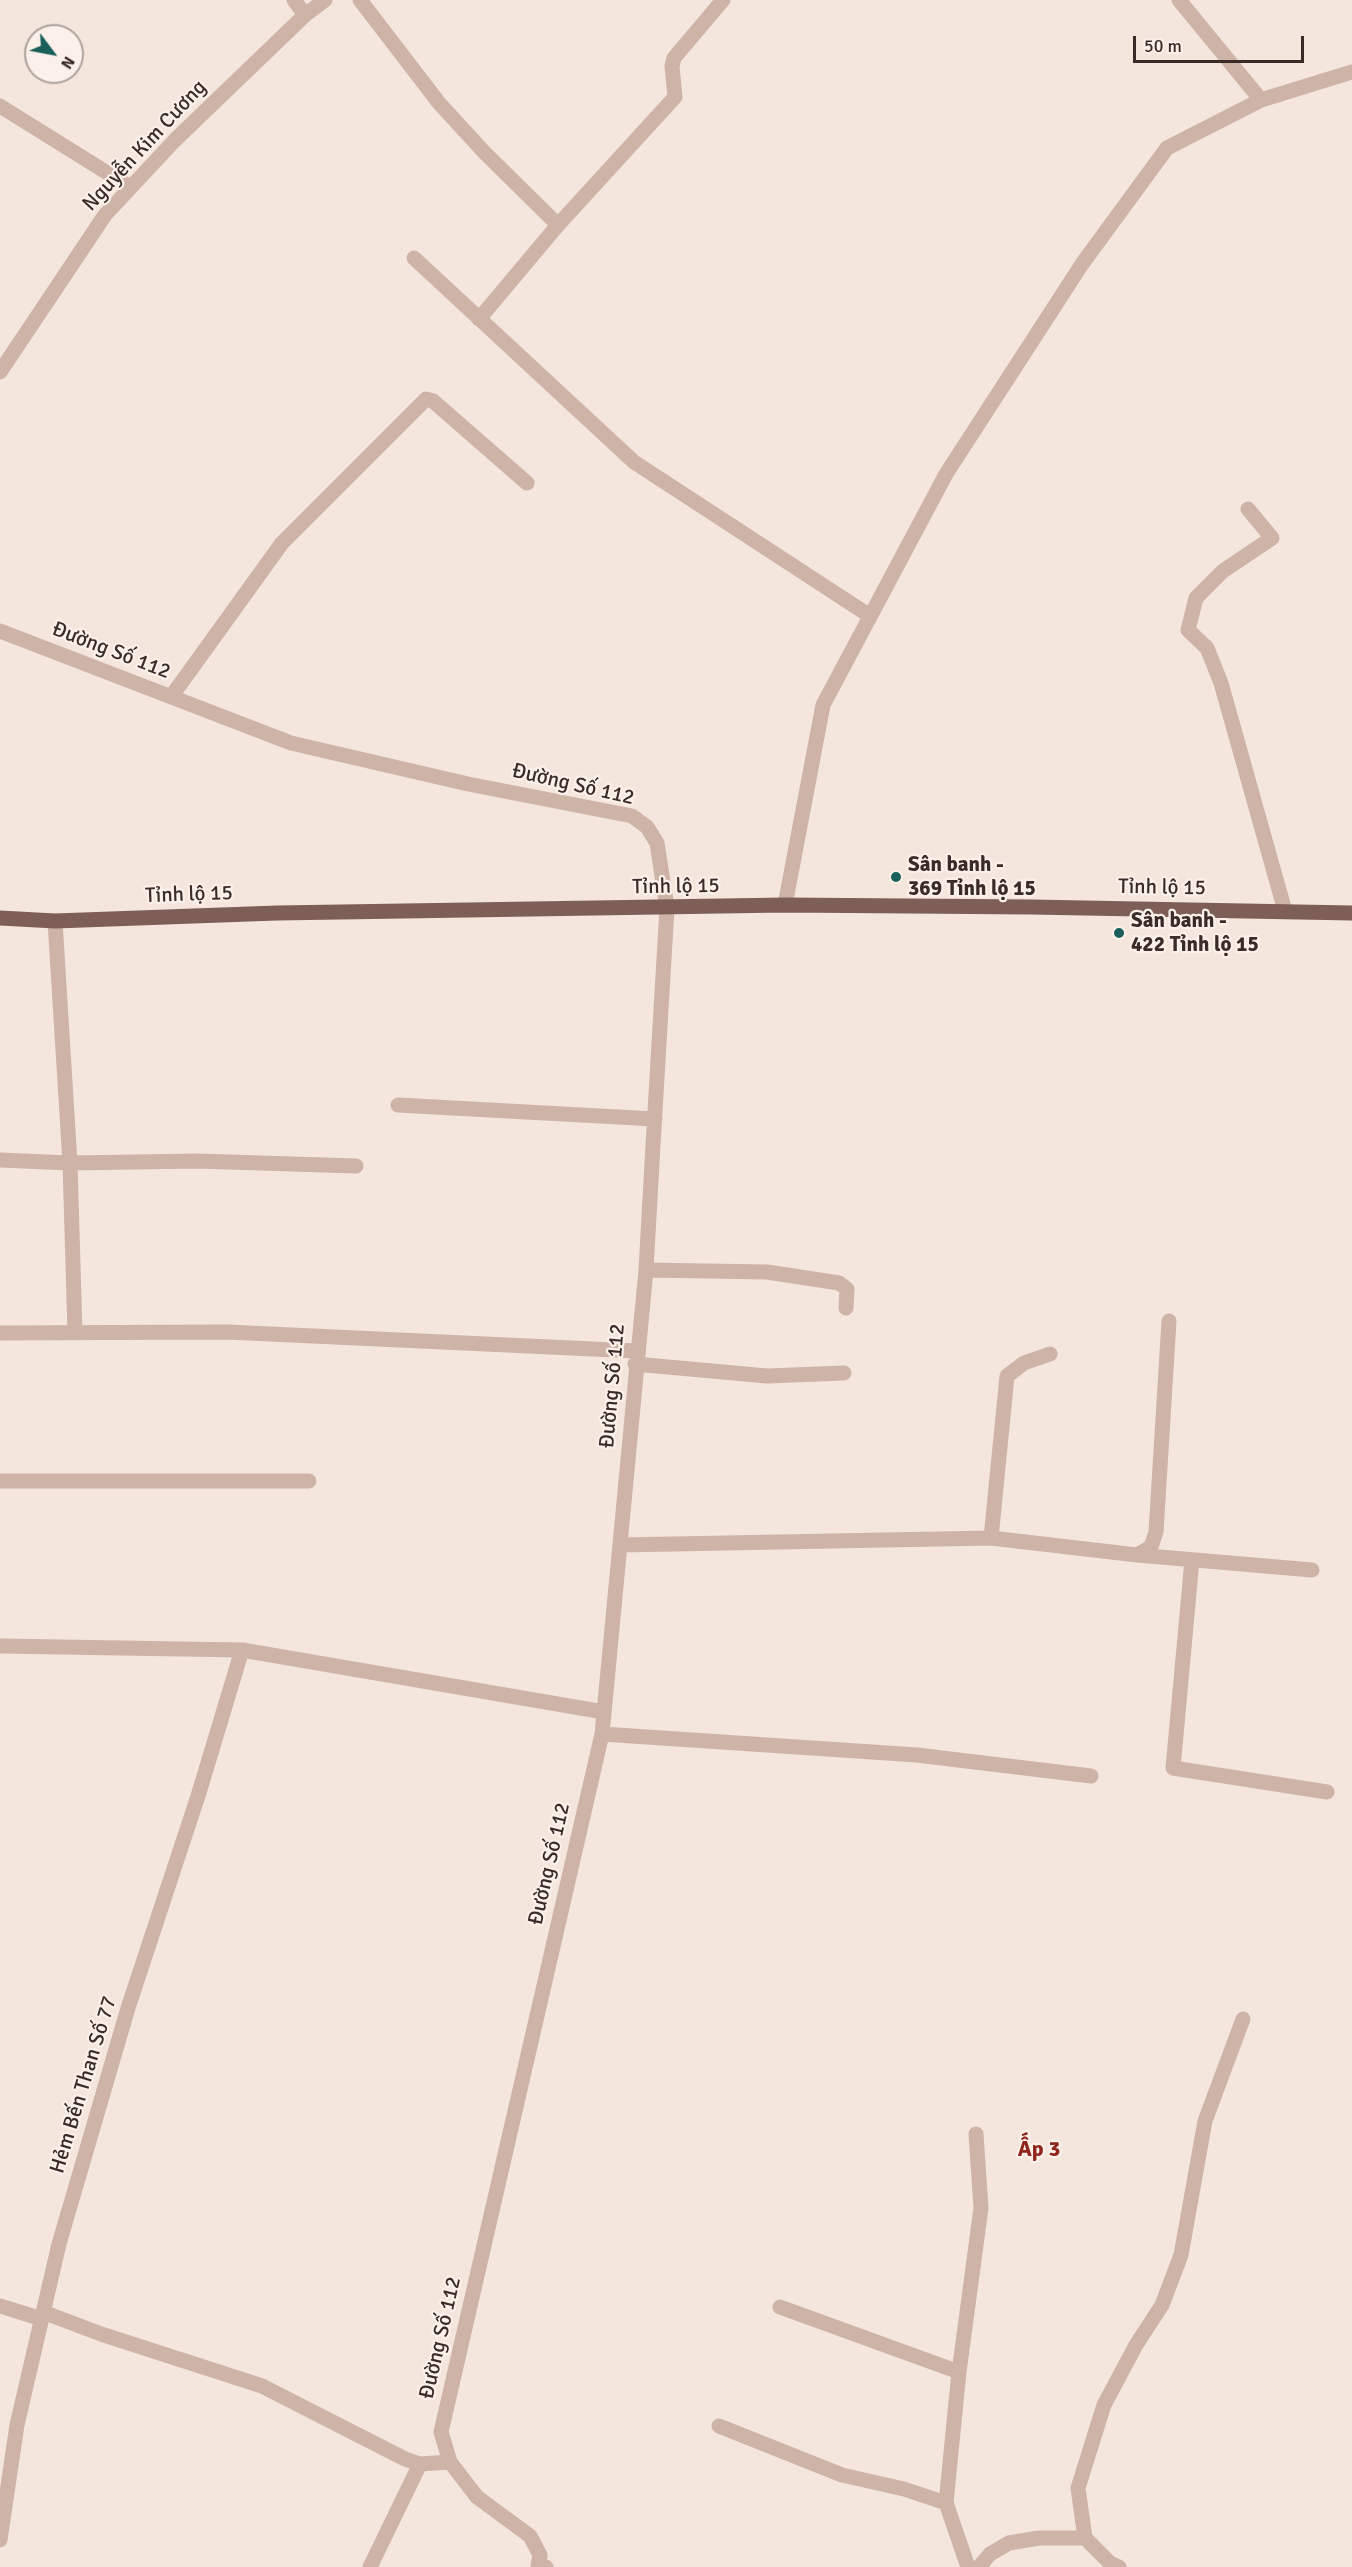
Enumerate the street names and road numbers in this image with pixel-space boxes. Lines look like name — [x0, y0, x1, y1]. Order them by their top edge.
street label: Nguyễn Kim Cương — [78, 75, 212, 217]
street label: Đường Số 112 — [48, 617, 174, 685]
street label: Đường Số 112 — [509, 759, 637, 811]
street label: Tỉnh lộ 15 — [632, 874, 720, 900]
street label: Tỉnh lộ 15 — [1118, 875, 1206, 901]
street label: Tỉnh lộ 15 — [145, 881, 233, 909]
street label: Đường Số 112 — [595, 1323, 631, 1449]
street label: Đường Số 112 — [524, 1800, 576, 1928]
street label: Hẻm Bến Than Số 77 — [45, 1993, 123, 2177]
street label: Đường Số 112 — [415, 2274, 467, 2402]

